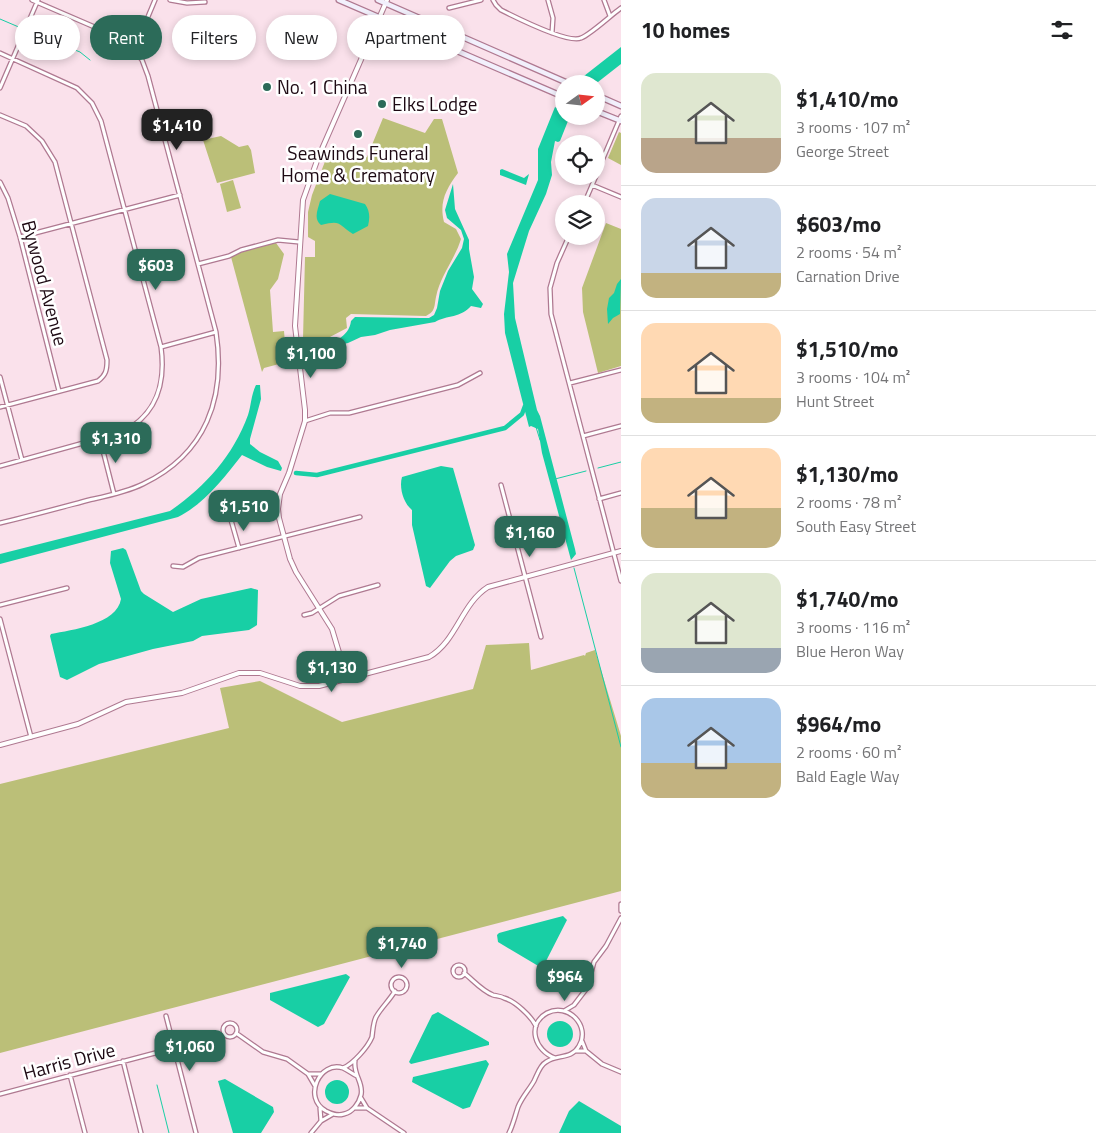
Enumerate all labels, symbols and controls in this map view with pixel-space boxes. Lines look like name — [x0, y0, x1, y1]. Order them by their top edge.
text: 10 homes — [641, 14, 730, 46]
chip: Buy — [15, 15, 80, 60]
chip: Rent — [90, 15, 162, 60]
chip: Filters — [172, 15, 256, 60]
chip: New — [266, 15, 337, 60]
chip: Apartment — [347, 15, 465, 60]
icon: filters — [1048, 16, 1076, 44]
place label: No. 1 China — [277, 72, 368, 101]
north arrow — [555, 75, 605, 125]
map controls — [555, 75, 605, 245]
marker: No. 1 China — [261, 81, 273, 93]
text: $1,410/mo — [796, 83, 898, 115]
place label: Elks Lodge — [392, 89, 477, 118]
icon: home — [681, 93, 741, 153]
marker: Elks Lodge — [376, 98, 388, 110]
pin: $1,410 — [136, 108, 218, 151]
text: $1,410 — [152, 113, 202, 137]
text: 3 rooms · 107 m² — [796, 115, 910, 139]
marker: Seawinds Funeral Home & Crematory — [352, 128, 364, 140]
button: locate — [555, 135, 605, 185]
place label: Seawinds Funeral Home & Crematory — [281, 138, 435, 189]
text: George Street — [796, 139, 889, 163]
button: layers — [555, 195, 605, 245]
text: $603/mo — [796, 208, 881, 240]
street label: Bywood Avenue — [15, 217, 76, 349]
icon: home — [681, 218, 741, 278]
text: 2 rooms · 54 m² — [796, 240, 901, 264]
pin: $603 — [126, 248, 186, 291]
text: $603 — [138, 253, 174, 277]
text: Carnation Drive — [796, 264, 900, 288]
text: $1,510/mo — [796, 333, 898, 365]
pin: $1,100 — [270, 336, 352, 379]
text: $1,100 — [286, 341, 336, 365]
icon: home — [681, 343, 741, 403]
text: 3 rooms · 104 m² — [796, 365, 910, 389]
text: Hunt Street — [796, 389, 874, 413]
pin: $1,310 — [75, 422, 157, 464]
text: $1,310 — [91, 426, 141, 450]
text: $1,130/mo — [796, 458, 898, 490]
icon: home — [681, 468, 741, 528]
pin: $1,510 — [203, 490, 285, 532]
text: 2 rooms · 78 m² — [796, 490, 901, 514]
text: $1,510 — [219, 494, 269, 518]
text: South Easy Street — [796, 514, 916, 538]
pin: $1,160 — [489, 516, 571, 558]
text: $1,160 — [505, 520, 555, 544]
text: $1,740/mo — [796, 583, 898, 615]
icon: home — [681, 593, 741, 653]
text: 3 rooms · 116 m² — [796, 615, 910, 639]
text: Blue Heron Way — [796, 639, 904, 663]
pin: $1,130 — [291, 650, 373, 693]
text: $1,130 — [307, 655, 357, 679]
text: $964/mo — [796, 708, 881, 740]
icon: home — [681, 718, 741, 778]
text: 2 rooms · 60 m² — [796, 740, 901, 764]
text: Bald Eagle Way — [796, 764, 900, 788]
pin: $1,740 — [361, 926, 443, 969]
text: $1,740 — [377, 931, 427, 955]
pin: $964 — [535, 960, 595, 1002]
text: $964 — [547, 964, 583, 988]
pin: $1,060 — [149, 1030, 231, 1072]
street label: Harris Drive — [20, 1034, 118, 1087]
text: $1,060 — [165, 1034, 215, 1058]

